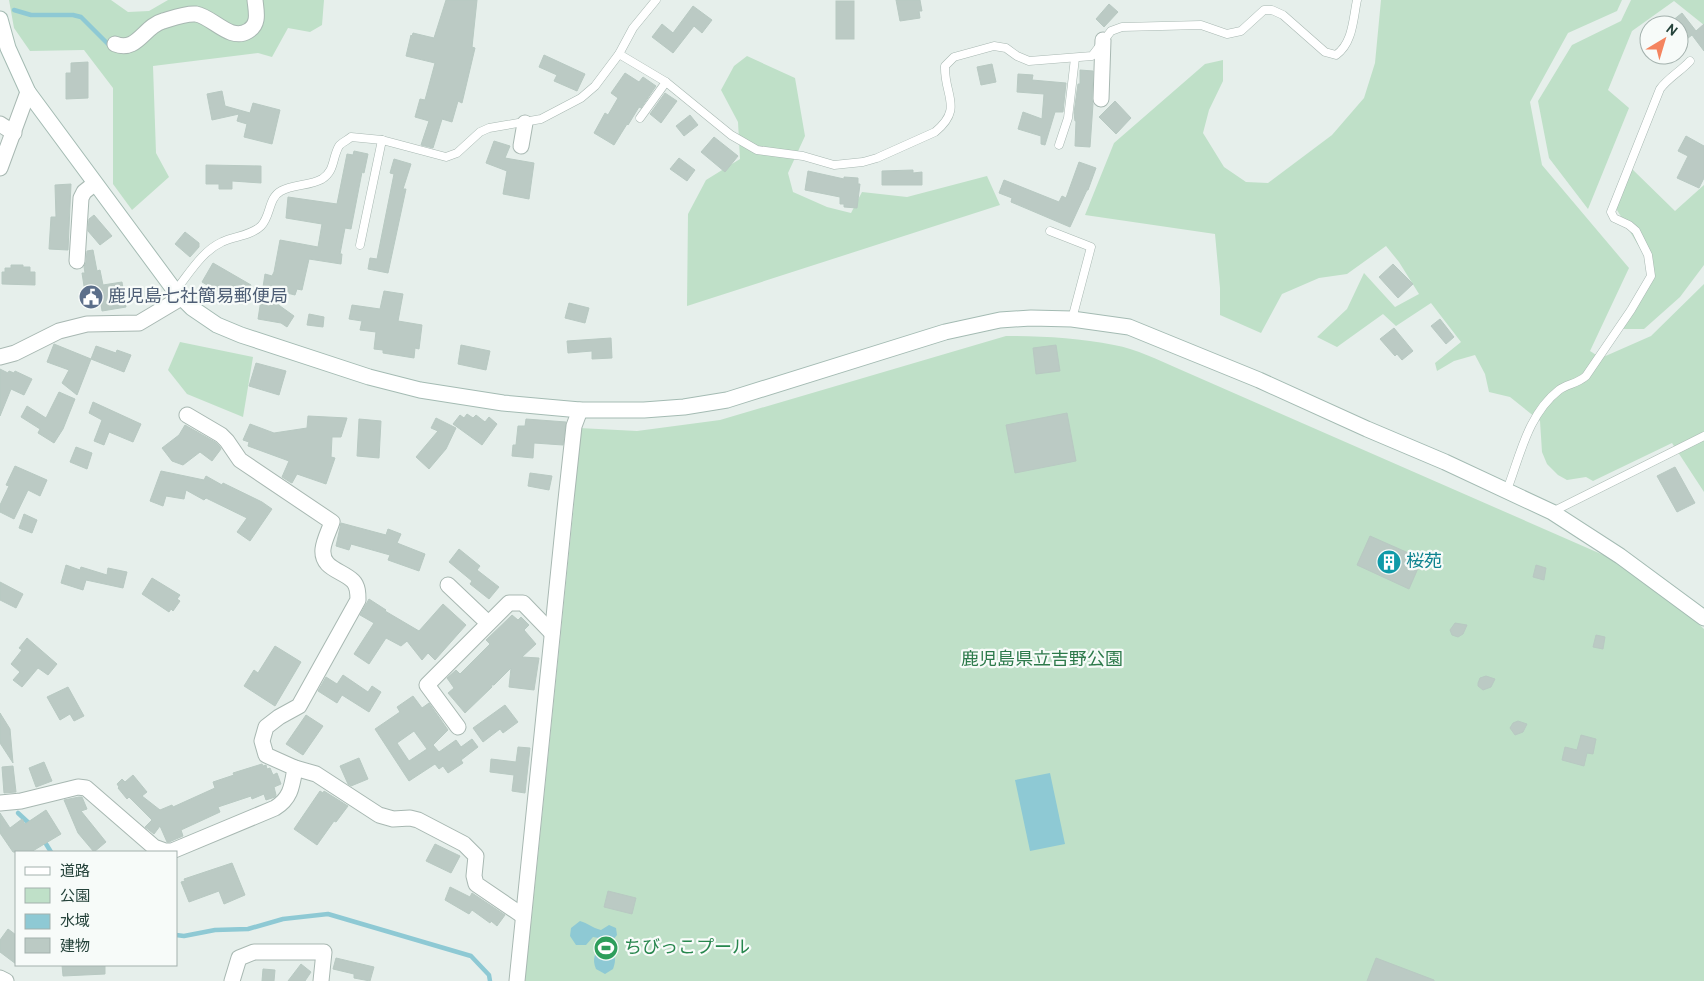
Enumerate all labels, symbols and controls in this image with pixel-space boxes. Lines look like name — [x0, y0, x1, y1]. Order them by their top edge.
north arrow — [1639, 15, 1689, 65]
text: N — [1662, 21, 1680, 41]
public building icon: 鹿児島七社簡易郵便局 — [78, 284, 104, 310]
place label: 鹿児島七社簡易郵便局 — [108, 286, 288, 309]
building icon: 桜苑 — [1376, 549, 1402, 575]
place label: 桜苑 — [1406, 551, 1442, 574]
park label: 鹿児島県立吉野公園 — [961, 649, 1123, 672]
legend — [15, 851, 178, 966]
text: 道路 — [60, 863, 90, 882]
text: 公園 — [60, 888, 90, 907]
text: 水域 — [60, 913, 90, 932]
sports icon: ちびっこプール — [593, 935, 619, 961]
place label: ちびっこプール — [624, 937, 750, 960]
text: 建物 — [60, 938, 90, 957]

